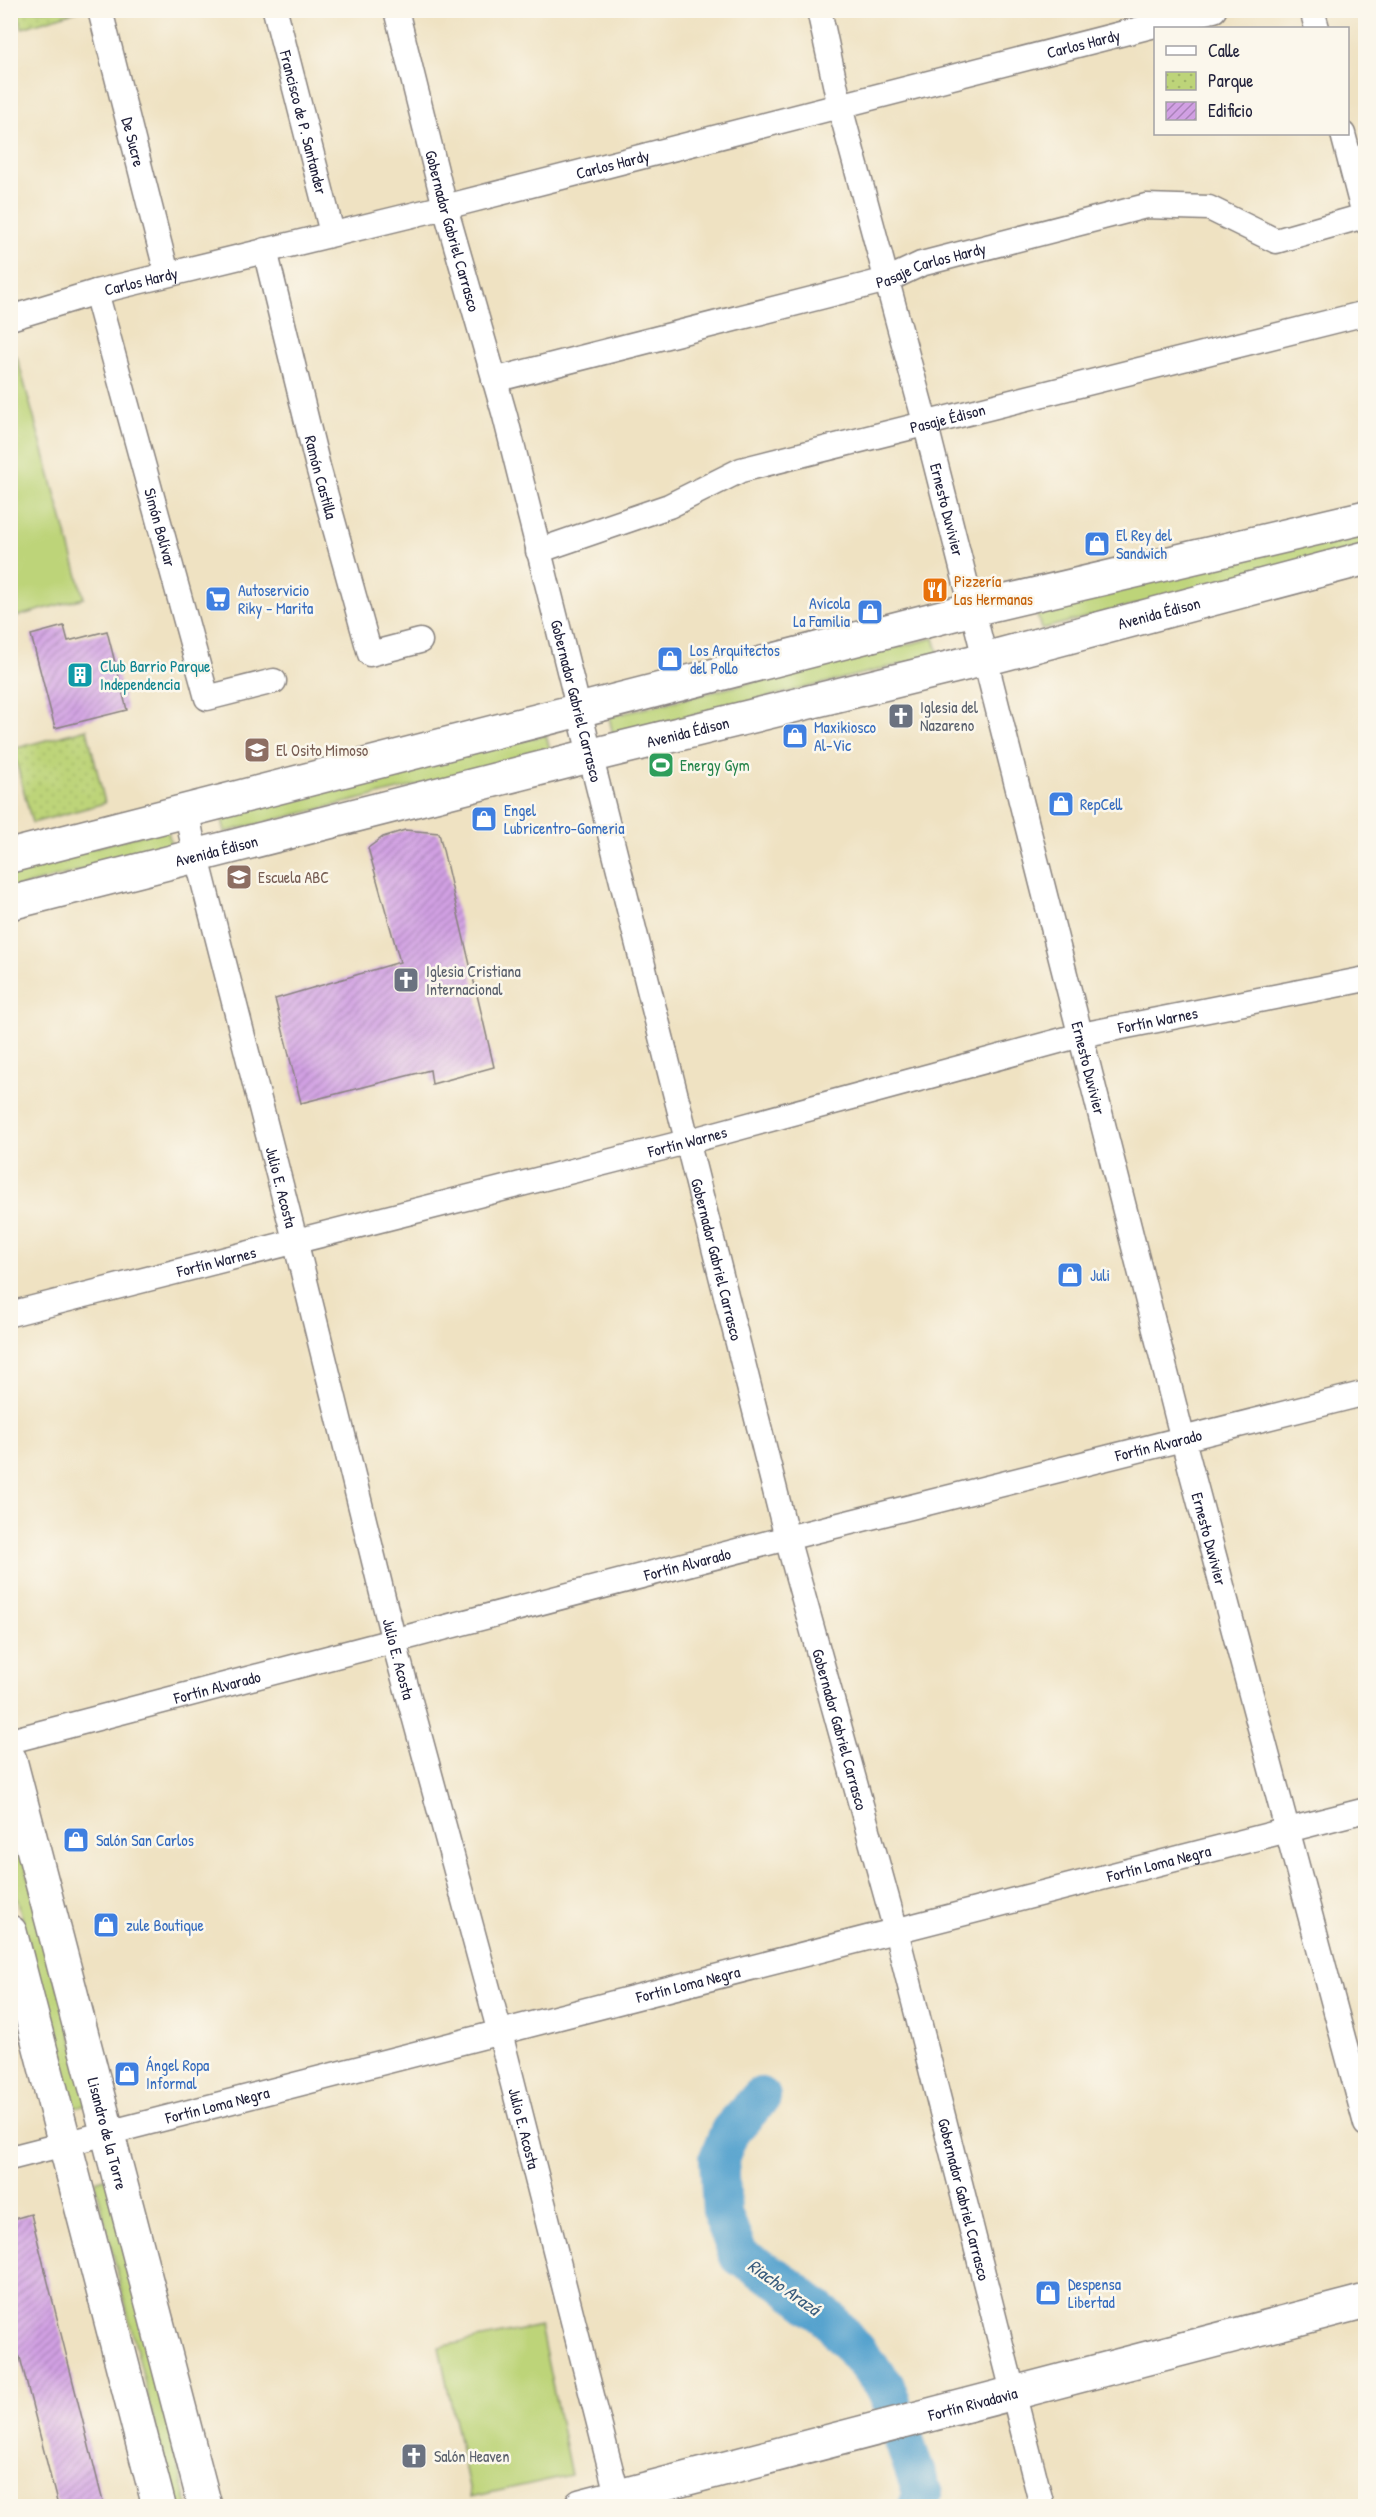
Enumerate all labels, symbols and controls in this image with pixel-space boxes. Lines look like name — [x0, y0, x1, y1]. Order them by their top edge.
street label: Carlos Hardy — [1044, 23, 1123, 63]
legend — [1154, 27, 1349, 135]
text: Calle — [1208, 38, 1240, 63]
street label: Francisco de P. Santander — [275, 47, 333, 197]
text: Parque — [1208, 68, 1253, 93]
text: Edificio — [1208, 98, 1252, 123]
street label: De Sucre — [117, 115, 150, 169]
street label: Carlos Hardy — [574, 144, 652, 184]
street label: Gobernador Gabriel Carrasco — [420, 148, 486, 315]
street label: Pasaje Carlos Hardy — [874, 237, 988, 293]
street label: Carlos Hardy — [102, 261, 180, 301]
street label: Pasaje Édison — [908, 398, 988, 438]
street label: Ramón Castilla — [300, 433, 343, 521]
street label: Ernesto Duvivier — [925, 461, 970, 559]
street label: Simón Bolívar — [139, 486, 182, 569]
place label: El Rey del Sandwich — [1116, 524, 1173, 564]
shop icon: El Rey del Sandwich — [1082, 529, 1112, 559]
place label: Pizzería Las Hermanas — [954, 570, 1033, 610]
restaurant icon: Pizzería Las Hermanas — [920, 575, 950, 605]
place label: Autoservicio Riky - Marita — [238, 579, 313, 619]
supermarket icon: Autoservicio Riky - Marita — [203, 584, 233, 614]
street label: Avenida Édison — [1115, 591, 1203, 634]
place label: Avícola La Familia — [793, 592, 850, 632]
shop icon: Avícola La Familia — [855, 597, 885, 627]
street label: Gobernador Gabriel Carrasco — [546, 617, 608, 785]
place label: Los Arquitectos del Pollo — [690, 639, 780, 679]
shop icon: Los Arquitectos del Pollo — [655, 644, 685, 674]
place label: Club Barrio Parque Independencia — [100, 655, 211, 695]
building icon: Club Barrio Parque Independencia — [65, 660, 95, 690]
place label: Iglesia del Nazareno — [920, 696, 979, 736]
church icon: Iglesia del Nazareno — [886, 701, 916, 731]
street label: Avenida Édison — [644, 711, 731, 753]
place label: Maxikiosco Al-Vic — [814, 716, 877, 756]
shop icon: Maxikiosco Al-Vic — [780, 721, 810, 751]
school or university icon: El Osito Mimoso — [242, 735, 272, 765]
place label: El Osito Mimoso — [276, 739, 369, 761]
sports icon: Energy Gym — [646, 750, 676, 780]
place label: Energy Gym — [680, 754, 750, 776]
shop icon: RepCell — [1046, 789, 1076, 819]
place label: RepCell — [1080, 793, 1123, 815]
place label: Engel Lubricentro-Gomeria — [504, 799, 624, 839]
shop icon: Engel Lubricentro-Gomeria — [469, 804, 499, 834]
street label: Avenida Édison — [173, 830, 260, 872]
school or university icon: Escuela ABC — [224, 862, 254, 892]
place label: Escuela ABC — [258, 866, 329, 888]
place label: Iglesia Cristiana Internacional — [426, 960, 521, 1000]
church icon: Iglesia Cristiana Internacional — [391, 965, 421, 995]
street label: Fortín Warnes — [1115, 1001, 1200, 1039]
street label: Ernesto Duvivier — [1066, 1019, 1111, 1117]
street label: Fortín Warnes — [645, 1120, 729, 1163]
street label: Julio E. Acosta — [261, 1144, 302, 1230]
street label: Gobernador Gabriel Carrasco — [686, 1176, 748, 1343]
street label: Fortín Warnes — [174, 1241, 258, 1282]
shop icon: Juli — [1055, 1260, 1085, 1290]
place label: Juli — [1090, 1264, 1110, 1286]
street label: Fortín Alvarado — [1112, 1423, 1205, 1467]
street label: Ernesto Duvivier — [1187, 1490, 1232, 1588]
street label: Fortín Alvarado — [641, 1542, 733, 1586]
street label: Julio E. Acosta — [378, 1616, 420, 1702]
street label: Gobernador Gabriel Carrasco — [807, 1646, 873, 1813]
street label: Fortín Alvarado — [170, 1665, 263, 1709]
shop icon: Salón San Carlos — [61, 1825, 91, 1855]
place label: Salón San Carlos — [96, 1829, 194, 1851]
street label: Fortín Loma Negra — [1104, 1839, 1213, 1887]
shop icon: zule Boutique — [91, 1910, 121, 1940]
place label: zule Boutique — [126, 1914, 204, 1936]
street label: Fortín Loma Negra — [633, 1960, 742, 2008]
place label: Ángel Ropa Informal — [146, 2054, 209, 2094]
shop icon: Ángel Ropa Informal — [112, 2059, 142, 2089]
street label: Lisandro de la Torre — [82, 2075, 133, 2192]
street label: Fortín Loma Negra — [162, 2081, 272, 2129]
street label: Julio E. Acosta — [503, 2085, 545, 2171]
street label: Gobernador Gabriel Carrasco — [933, 2116, 995, 2283]
water label: Riacho Arazá — [743, 2253, 827, 2322]
place label: Despensa Libertad — [1068, 2273, 1121, 2313]
shop icon: Despensa Libertad — [1033, 2278, 1063, 2308]
street label: Fortín Rivadavia — [925, 2382, 1020, 2426]
church icon: Salón Heaven — [399, 2441, 429, 2471]
place label: Salón Heaven — [434, 2445, 509, 2467]

